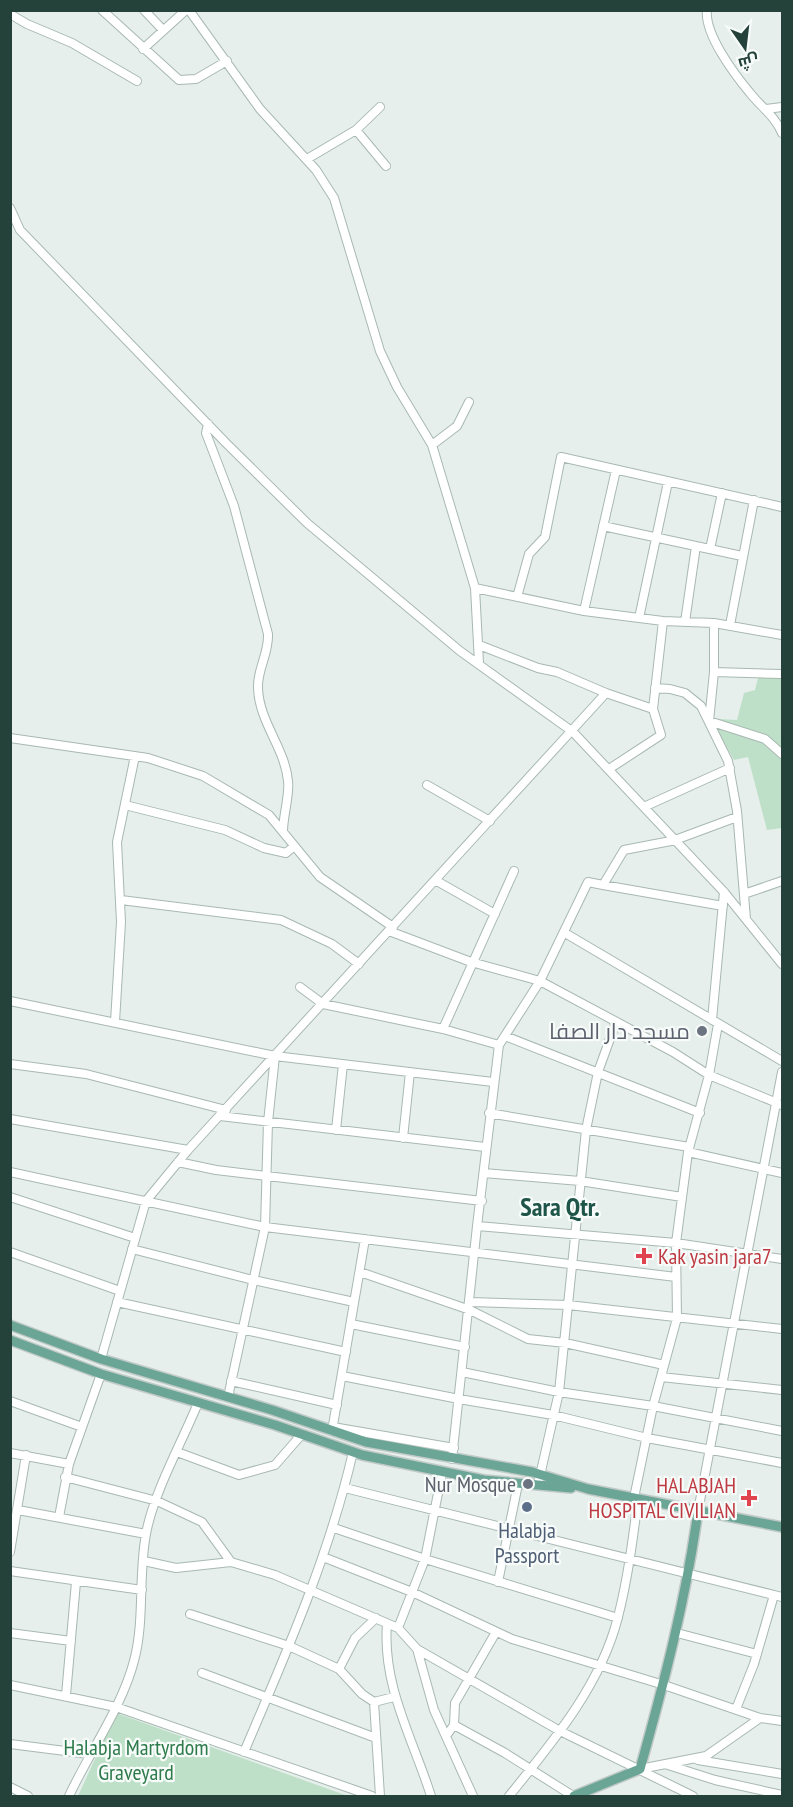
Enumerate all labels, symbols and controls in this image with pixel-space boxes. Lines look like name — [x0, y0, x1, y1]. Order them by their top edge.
north arrow — [715, 18, 775, 78]
text: ش — [736, 50, 761, 75]
place label: مسجد دار الصفا — [549, 1017, 690, 1045]
marker: مسجد دار الصفا — [695, 1024, 709, 1038]
district label: Sara Qtr. — [520, 1190, 600, 1223]
place label: Kak yasin jara7 — [658, 1242, 772, 1270]
marker: Kak yasin jara7 — [635, 1247, 653, 1265]
place label: Nur Mosque — [425, 1470, 516, 1498]
place label: HALABJAH HOSPITAL CIVILIAN — [589, 1471, 736, 1524]
marker: Nur Mosque — [521, 1477, 535, 1491]
marker: HALABJAH HOSPITAL CIVILIAN — [740, 1489, 758, 1507]
marker: Halabja Passport — [520, 1500, 534, 1514]
place label: Halabja Passport — [495, 1516, 559, 1569]
park label: Halabja Martyrdom Graveyard — [63, 1733, 209, 1786]

